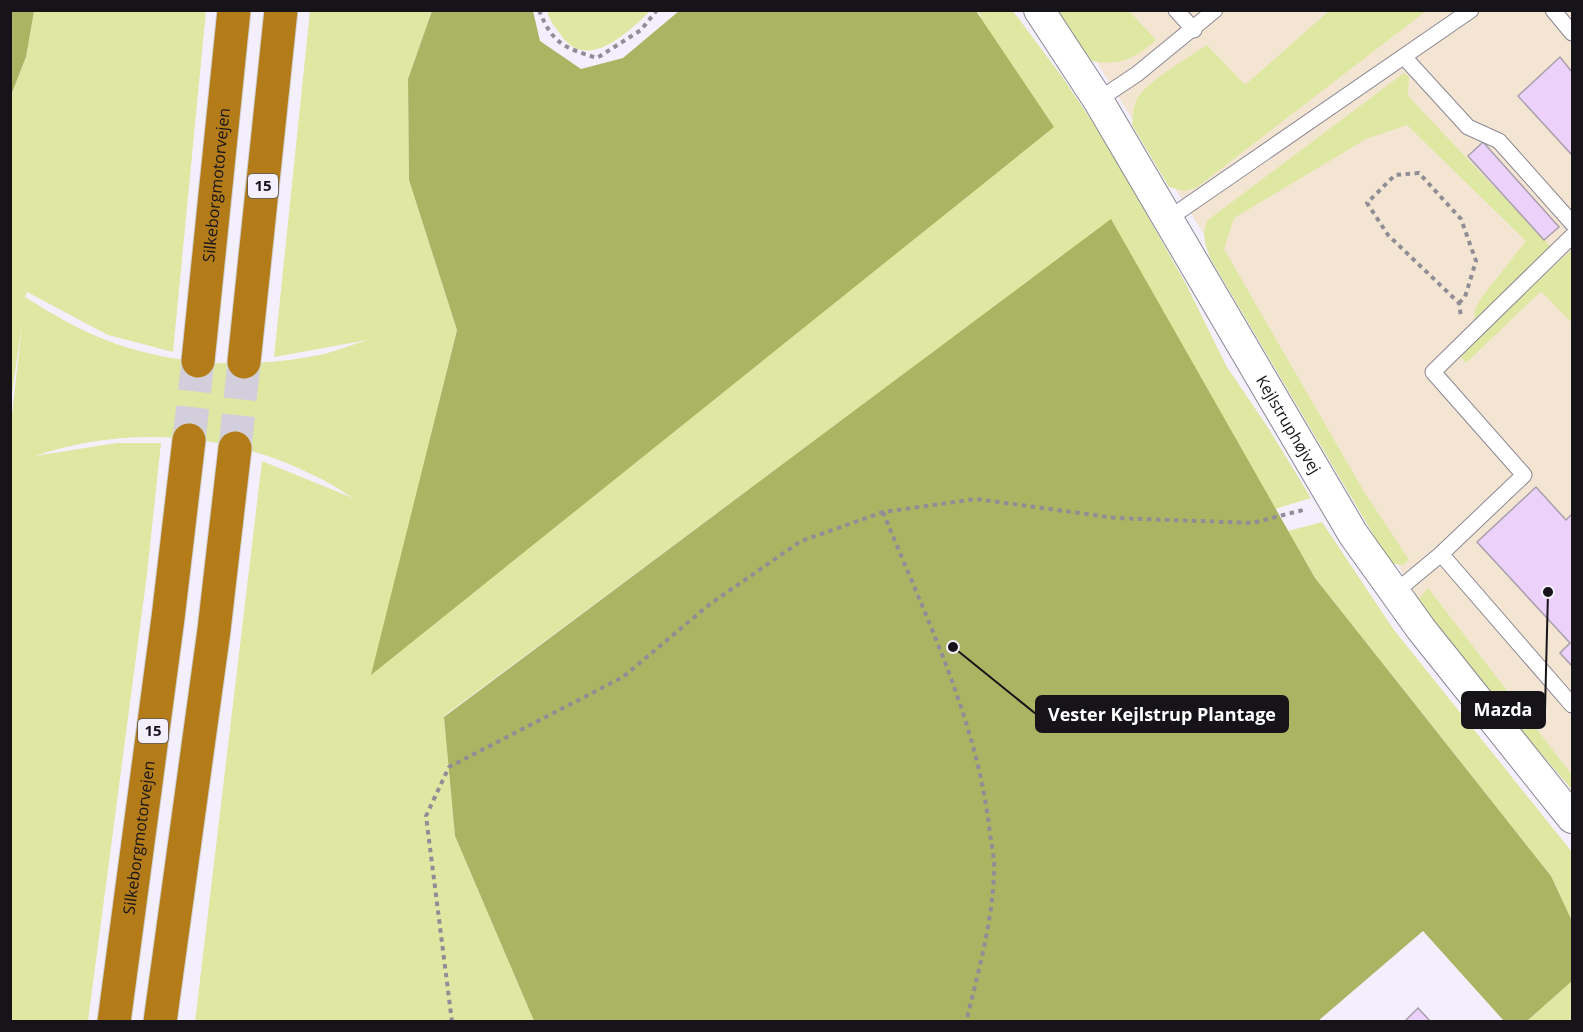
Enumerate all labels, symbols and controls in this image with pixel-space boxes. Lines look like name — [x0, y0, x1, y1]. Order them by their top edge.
street label: Silkeborgmotorvejen — [197, 107, 235, 263]
road number: 15 — [248, 174, 278, 198]
street label: Kejlstruphøjvej — [1251, 371, 1326, 478]
callout: Mazda — [1462, 692, 1545, 728]
callout: Vester Kejlstrup Plantage — [1036, 696, 1288, 732]
text: Mazda — [1474, 697, 1532, 721]
text: Vester Kejlstrup Plantage — [1048, 702, 1276, 726]
road number: 15 — [138, 719, 168, 743]
street label: Silkeborgmotorvejen — [117, 759, 160, 916]

